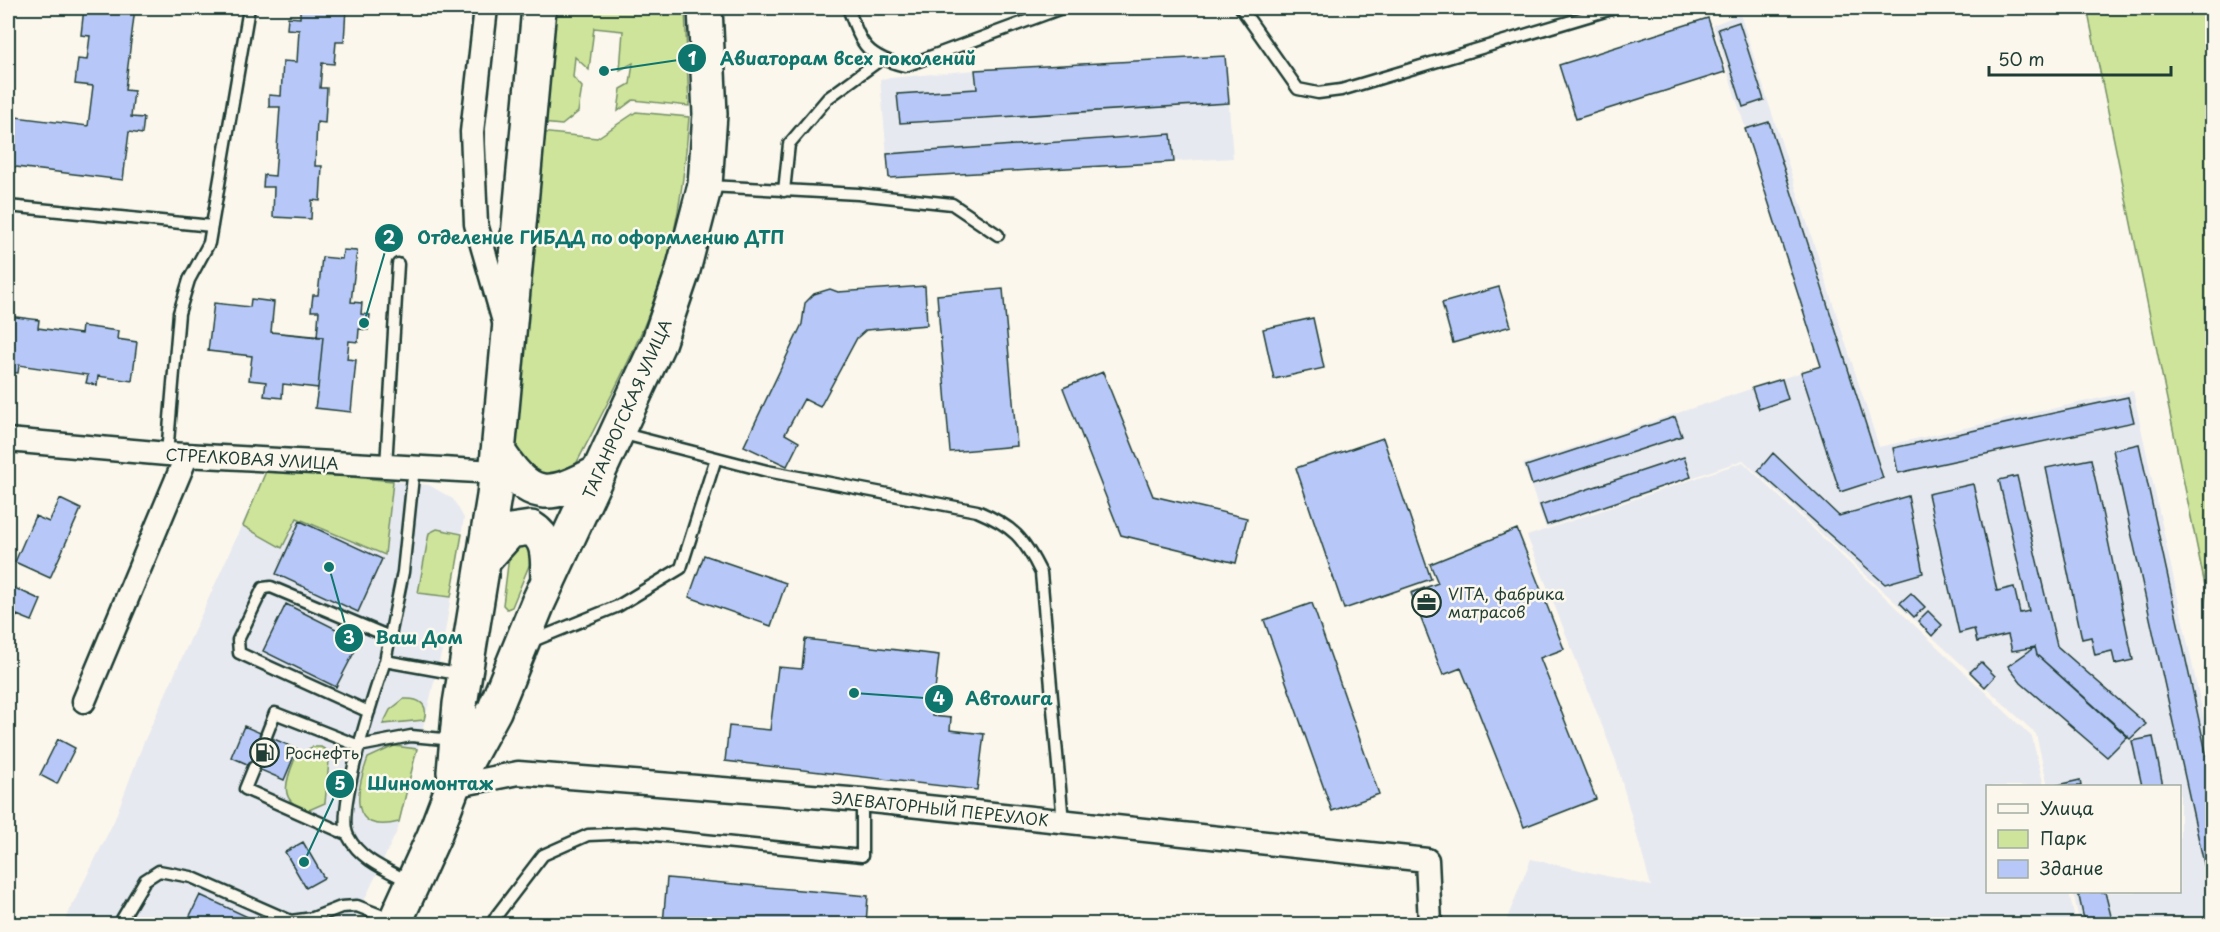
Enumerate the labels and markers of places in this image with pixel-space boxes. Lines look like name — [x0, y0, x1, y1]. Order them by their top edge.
callout: Авиаторам всех поколений — [677, 40, 988, 76]
callout: Отделение ГИБДД по оформлению ДТП — [374, 220, 798, 256]
place label: VITA, фабрика матрасов — [1448, 581, 1564, 623]
office icon: VITA, фабрика матрасов — [1411, 587, 1443, 619]
callout: Ваш Дом — [334, 620, 475, 656]
callout: Автолига — [924, 681, 1065, 717]
fuel station icon: Роснефть — [248, 737, 280, 769]
place label: Роснефть — [285, 740, 359, 764]
callout: Шиномонтаж — [325, 766, 505, 802]

